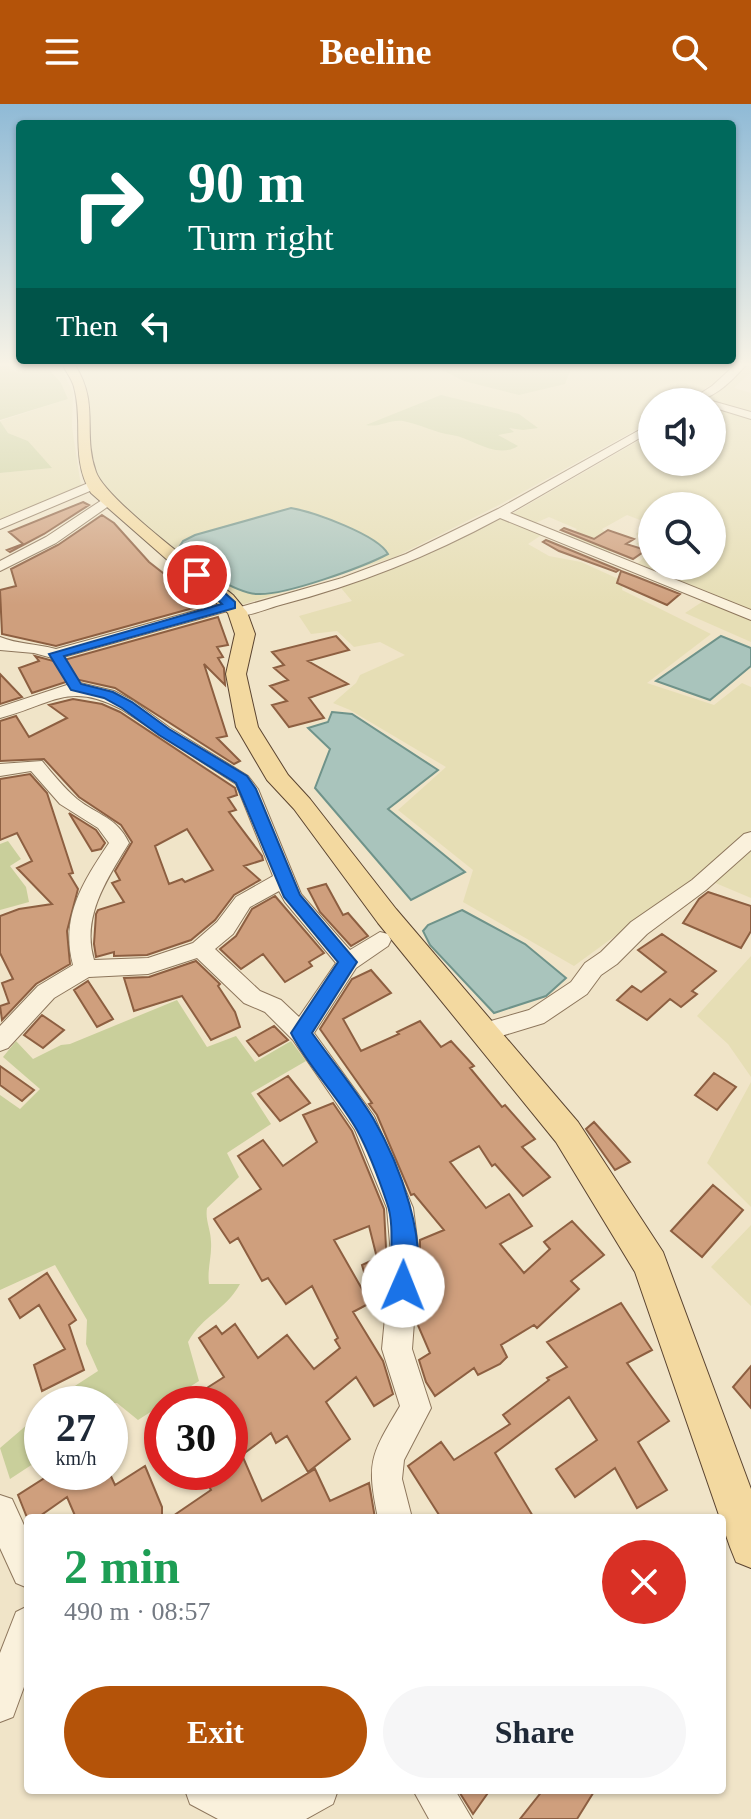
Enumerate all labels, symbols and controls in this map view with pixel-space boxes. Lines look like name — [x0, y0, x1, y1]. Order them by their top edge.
icon: menu — [40, 30, 84, 74]
icon: search — [667, 30, 711, 74]
text: Beeline — [320, 32, 431, 72]
icon: right — [56, 152, 160, 256]
text: 90 m — [188, 152, 305, 214]
text: Turn right — [188, 218, 334, 258]
icon: left — [134, 304, 178, 348]
text: Then — [56, 309, 118, 342]
map controls — [638, 388, 726, 580]
button: sound — [638, 388, 726, 476]
button: search — [638, 492, 726, 580]
pin — [163, 541, 231, 609]
icon: arrive — [175, 553, 219, 597]
position arrow — [361, 1244, 445, 1328]
speed limit sign: 30 — [144, 1386, 248, 1490]
text: 27 — [56, 1405, 96, 1450]
text: km/h — [55, 1447, 97, 1469]
text: 2 min — [64, 1540, 180, 1593]
button: close — [602, 1540, 686, 1624]
text: 490 m · 08:57 — [64, 1597, 211, 1626]
button: Exit — [64, 1686, 367, 1778]
button: Share — [383, 1686, 686, 1778]

